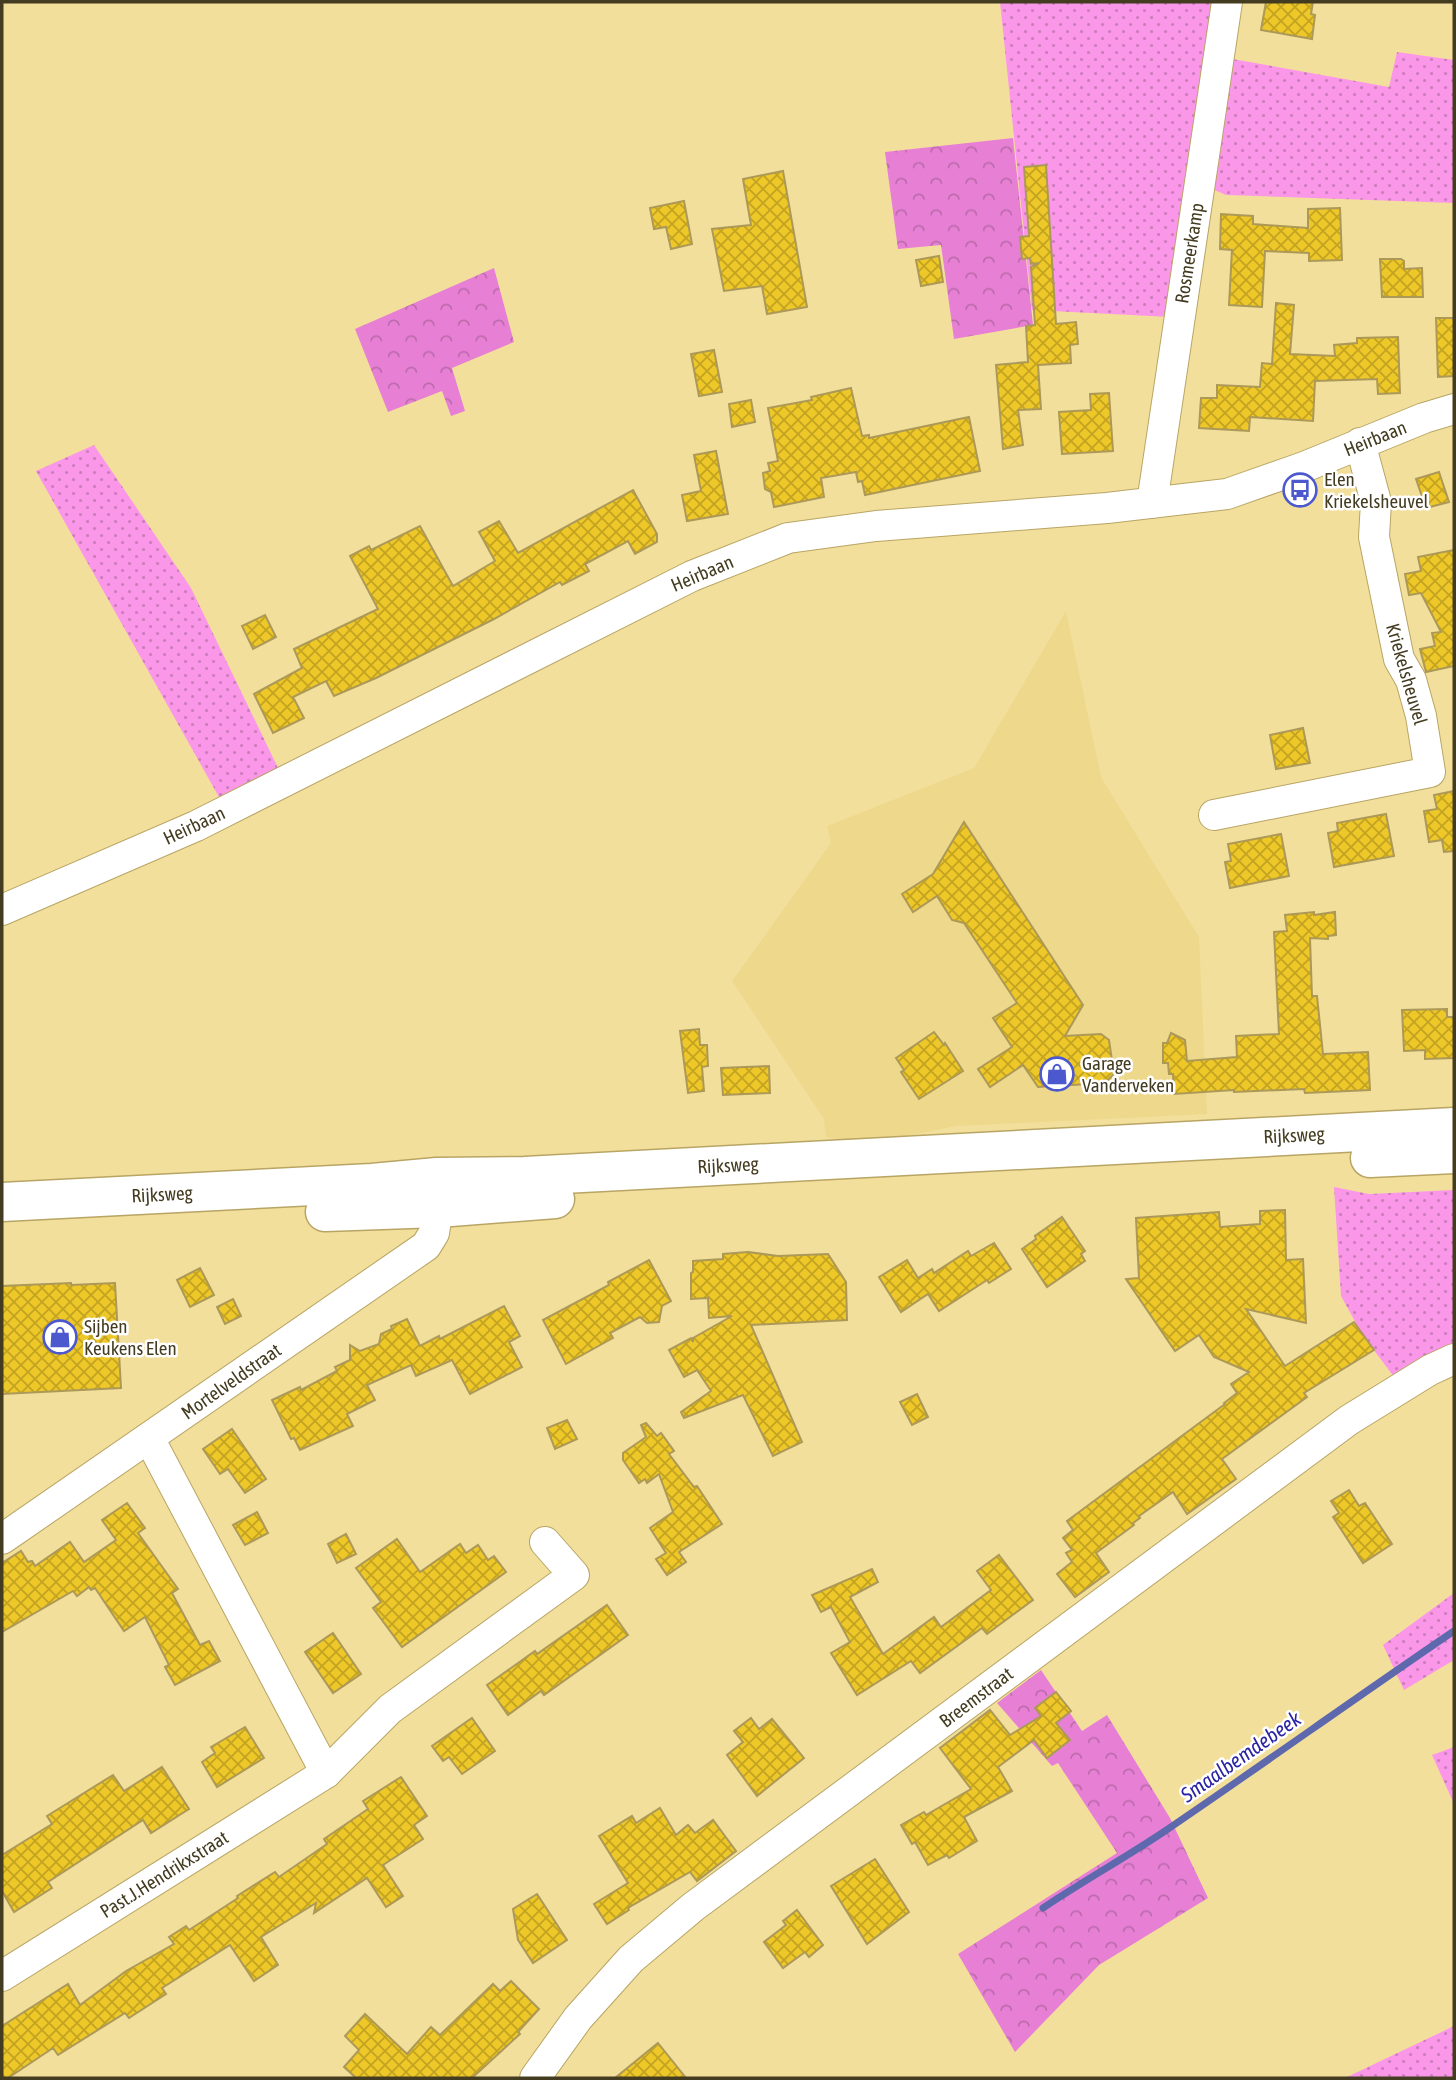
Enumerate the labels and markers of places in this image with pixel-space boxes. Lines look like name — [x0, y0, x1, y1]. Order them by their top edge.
place label: Elen Kriekelsheuvel — [1324, 468, 1429, 512]
bus stop icon: Elen Kriekelsheuvel — [1281, 471, 1319, 509]
place label: Garage Vanderveken — [1082, 1052, 1174, 1096]
shop icon: Garage Vanderveken — [1038, 1055, 1076, 1093]
place label: Sijben Keukens Elen — [84, 1315, 177, 1359]
shop icon: Sijben Keukens Elen — [41, 1318, 79, 1356]

